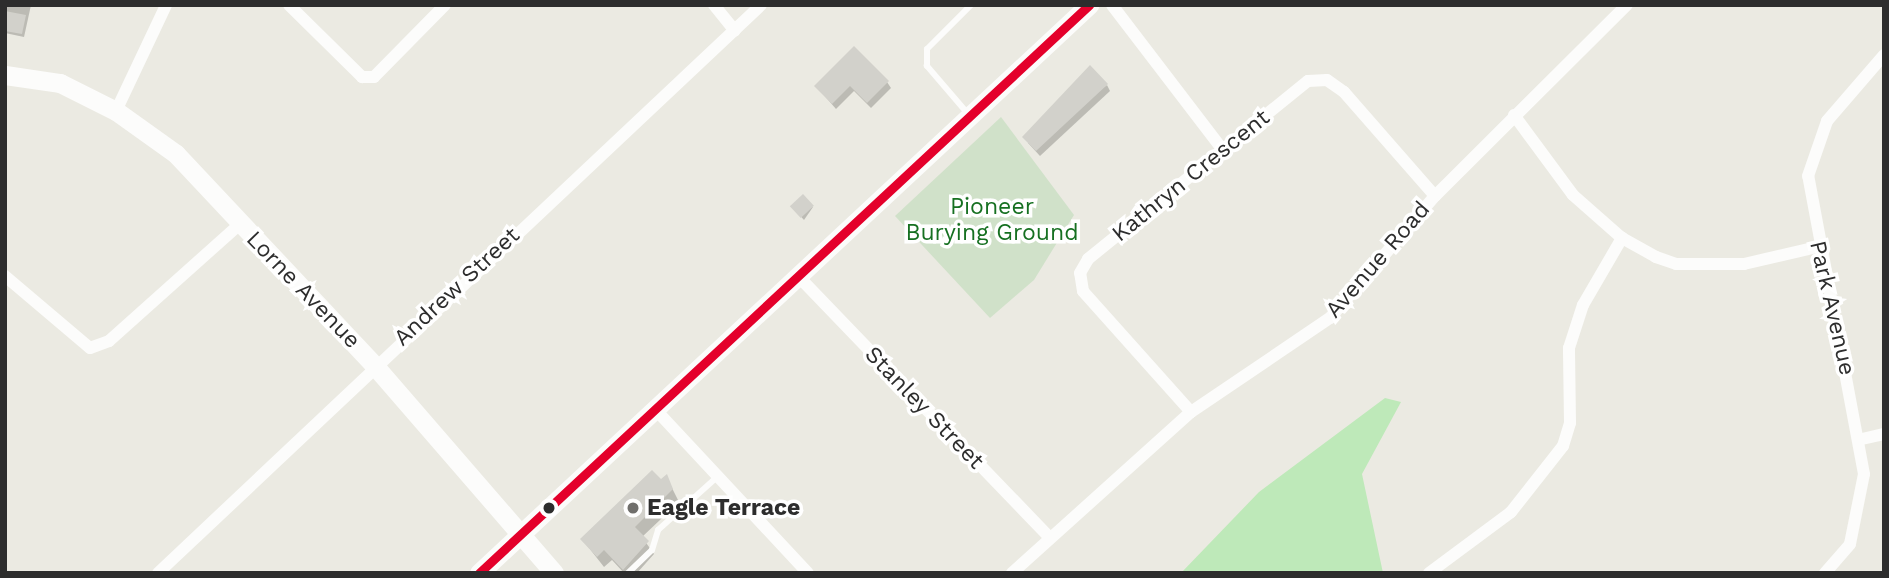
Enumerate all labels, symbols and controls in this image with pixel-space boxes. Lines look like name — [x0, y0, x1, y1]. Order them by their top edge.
street label: Kathryn Crescent — [1107, 104, 1275, 248]
park label: Pioneer Burying Ground — [905, 193, 1079, 247]
street label: Avenue Road — [1320, 196, 1436, 324]
street label: Andrew Street — [388, 222, 526, 352]
street label: Lorne Avenue — [240, 225, 366, 355]
street label: Park Avenue — [1803, 237, 1861, 379]
street label: Stanley Street — [858, 341, 990, 475]
place label: Eagle Terrace — [647, 494, 801, 522]
marker: Eagle Terrace — [625, 500, 641, 516]
unlabelled marker — [542, 501, 556, 515]

